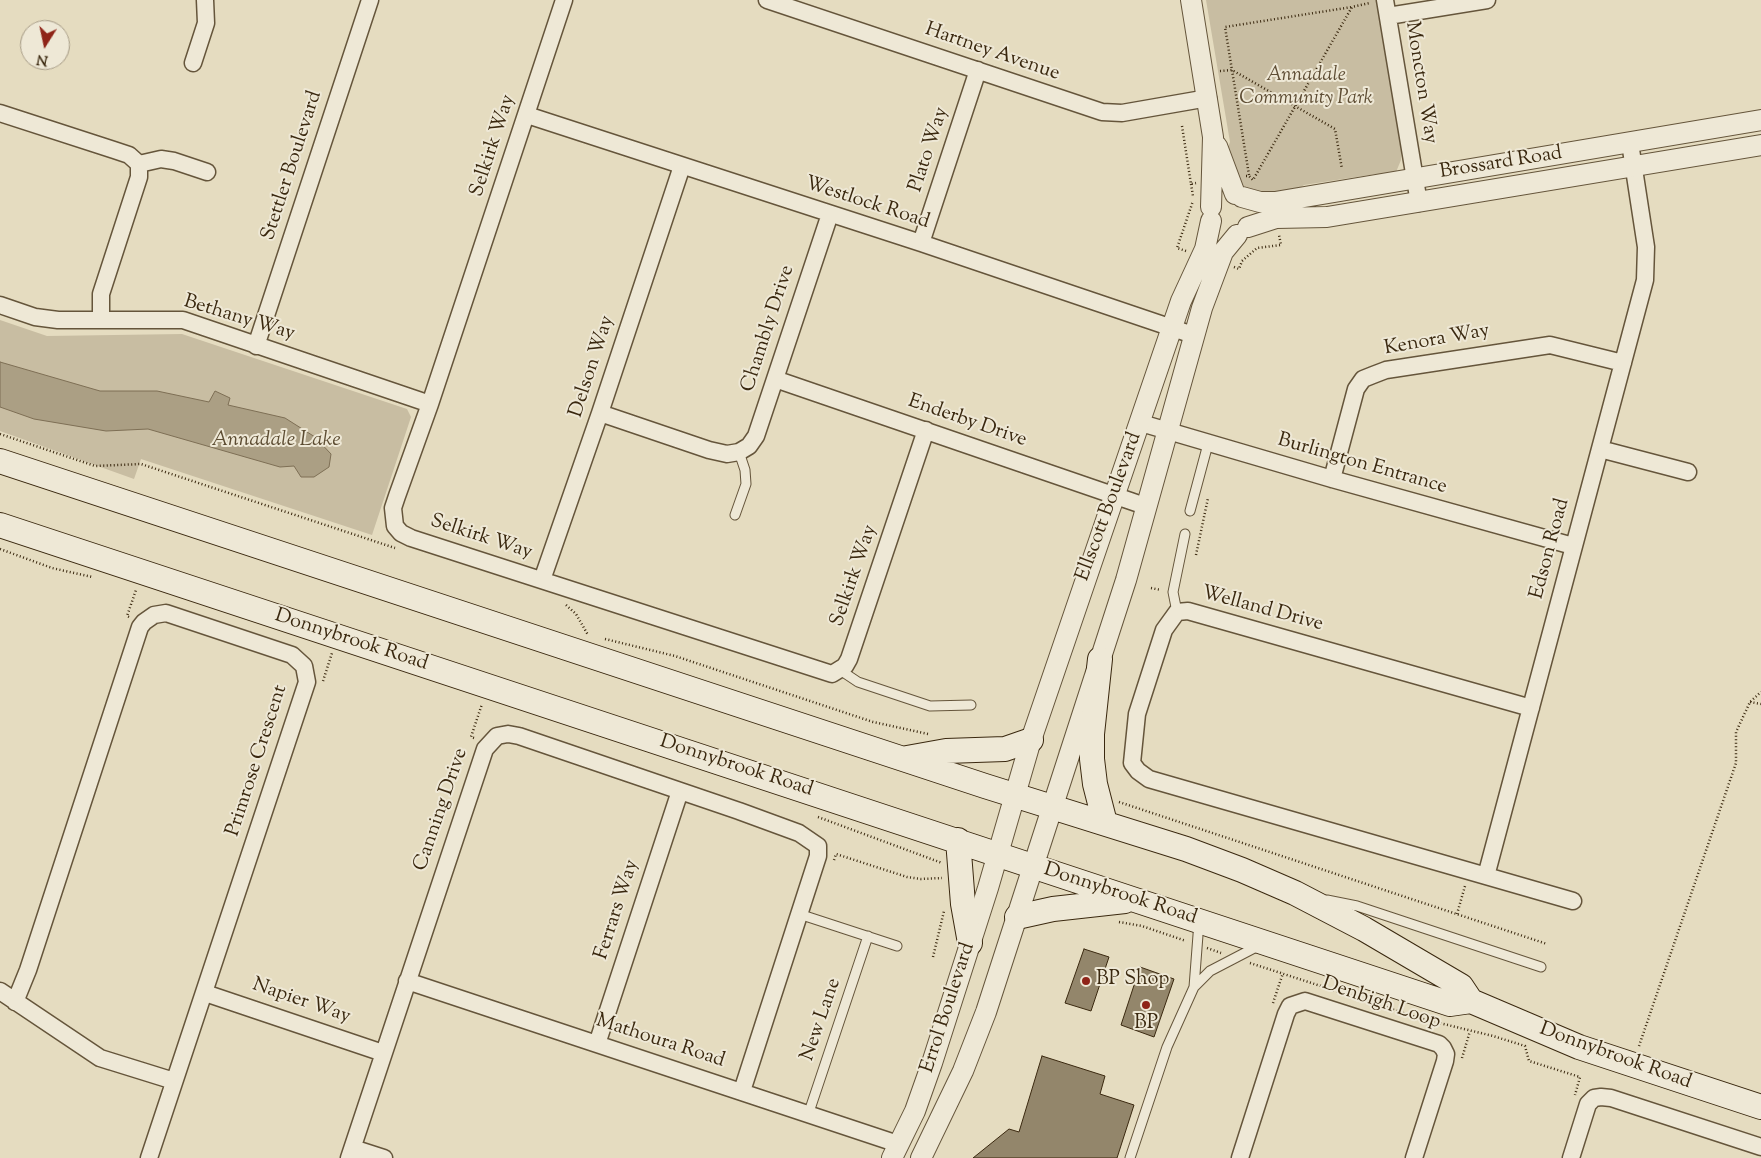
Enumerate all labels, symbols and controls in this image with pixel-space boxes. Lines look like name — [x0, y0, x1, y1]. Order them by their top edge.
street label: Hartney Avenue — [922, 19, 1062, 87]
north arrow — [20, 20, 70, 70]
street label: Moncton Way — [1398, 20, 1442, 146]
text: N — [35, 48, 50, 70]
park label: Annadale Community Park — [1239, 65, 1373, 112]
street label: Stettler Boulevard — [258, 88, 328, 244]
street label: Selkirk Way — [466, 92, 522, 200]
street label: Plato Way — [905, 105, 955, 195]
street label: Brossard Road — [1438, 142, 1564, 186]
street label: Westlock Road — [802, 173, 932, 235]
street label: Chambly Drive — [737, 263, 801, 395]
street label: Bethany Way — [180, 291, 298, 347]
street label: Delson Way — [565, 313, 621, 421]
street label: Kenora Way — [1383, 320, 1491, 362]
street label: Enderby Drive — [904, 390, 1030, 454]
water label: Annadale Lake — [211, 428, 341, 454]
street label: Ellscott Boulevard — [1072, 429, 1148, 585]
street label: Burlington Entrance — [1274, 429, 1450, 501]
street label: Edson Road — [1526, 496, 1576, 602]
street label: Selkirk Way — [427, 510, 535, 566]
street label: Selkirk Way — [826, 522, 884, 630]
street label: Welland Drive — [1198, 582, 1326, 638]
street label: Donnybrook Road — [271, 605, 431, 677]
street label: Primrose Crescent — [222, 682, 294, 840]
street label: Donnybrook Road — [656, 731, 816, 803]
street label: Canning Drive — [410, 746, 474, 874]
street label: Ferrars Way — [591, 857, 645, 963]
street label: Donnybrook Road — [1040, 859, 1200, 931]
street label: Errol Boulevard — [917, 940, 981, 1076]
place label: BP Shop — [1096, 969, 1169, 993]
street label: Denbigh Loop — [1319, 972, 1443, 1036]
street label: Napier Way — [249, 974, 353, 1030]
street label: New Lane — [797, 975, 847, 1065]
marker: BP Shop — [1080, 975, 1092, 987]
marker: BP — [1140, 999, 1152, 1011]
street label: Mathoura Road — [592, 1010, 728, 1074]
place label: BP — [1134, 1013, 1158, 1037]
street label: Donnybrook Road — [1536, 1018, 1694, 1096]

